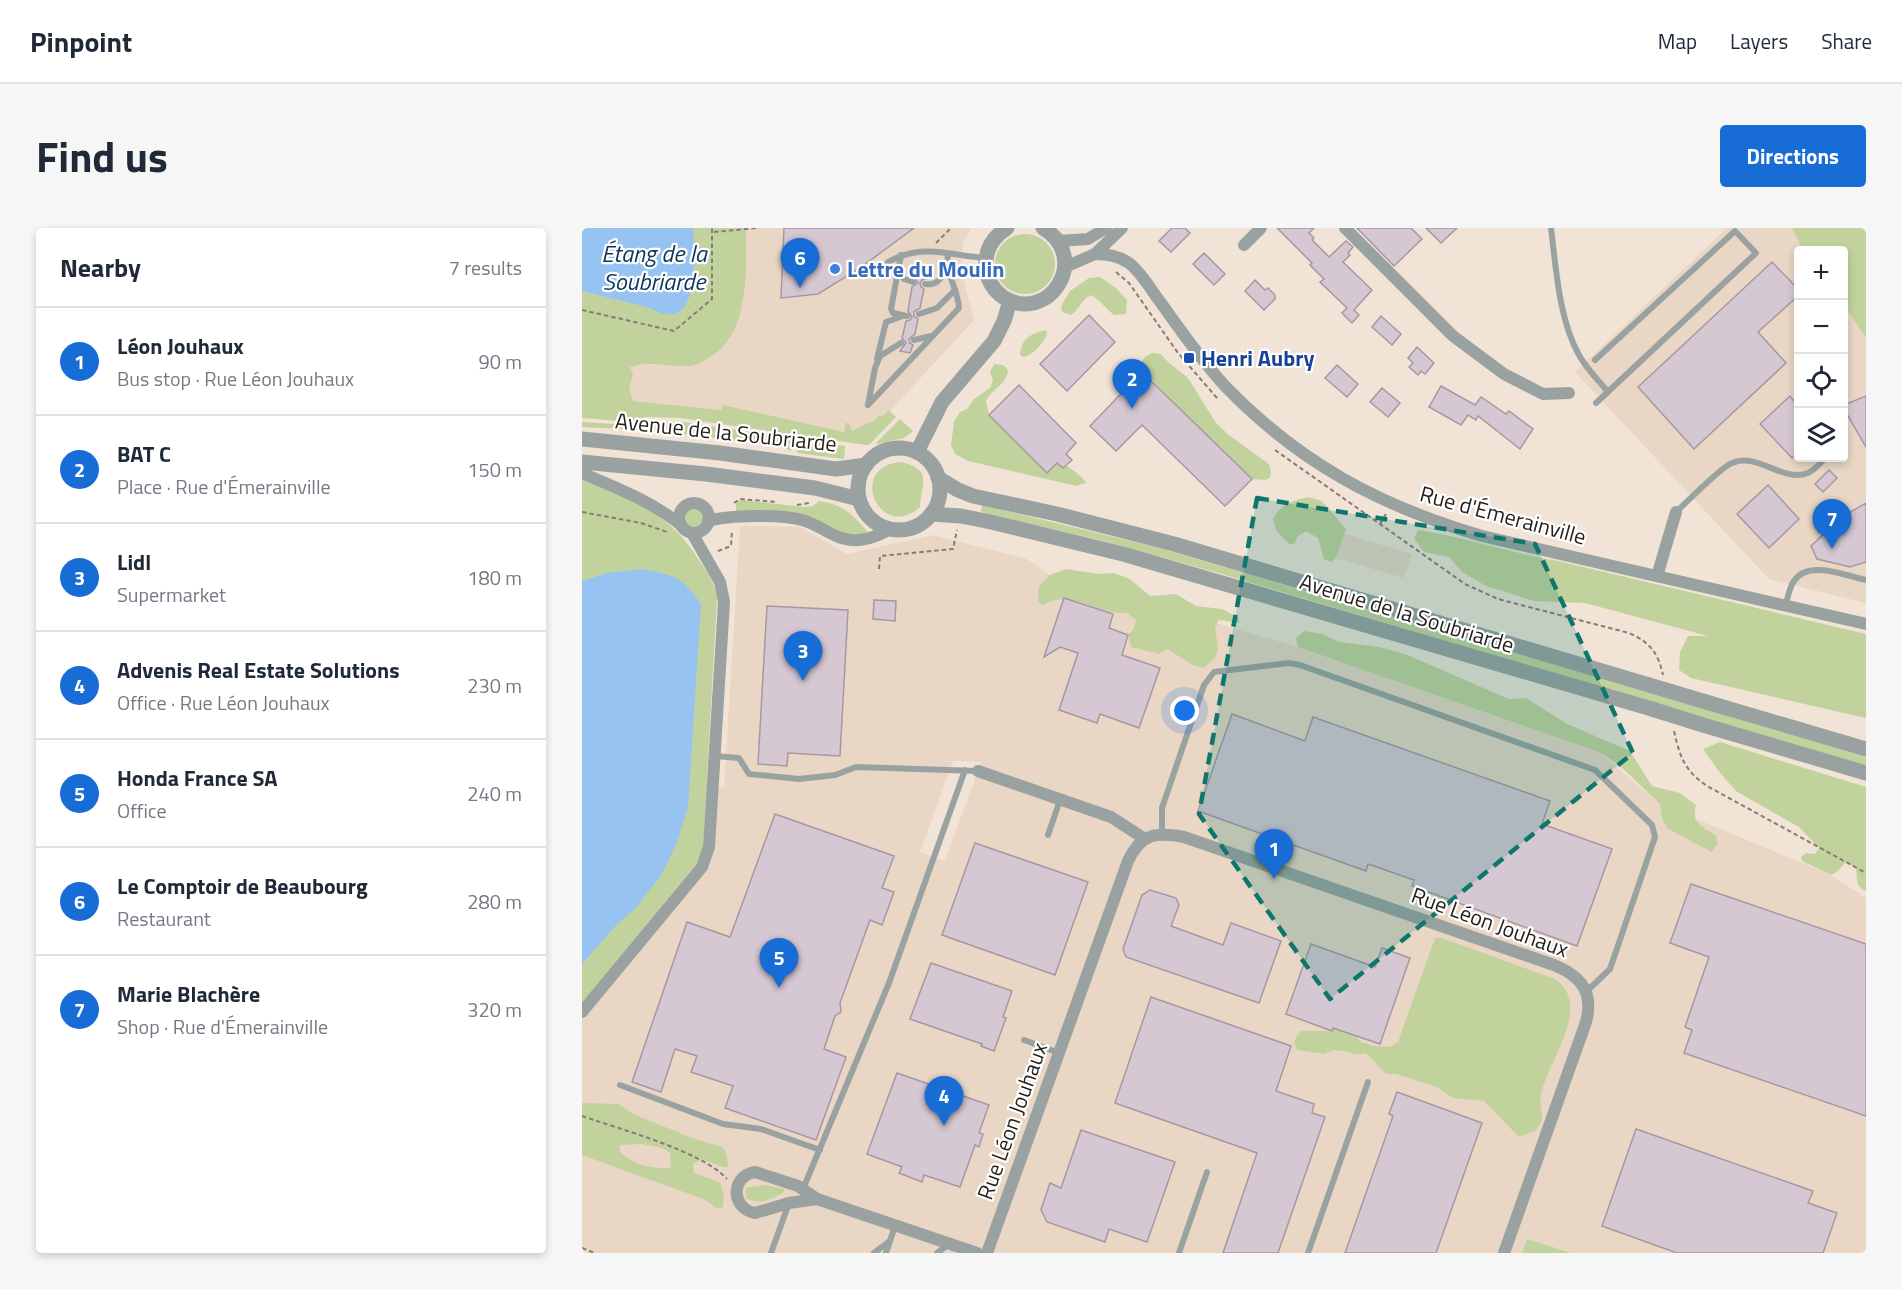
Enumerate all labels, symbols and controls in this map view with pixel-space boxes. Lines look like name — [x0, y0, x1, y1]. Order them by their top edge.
text: Pinpoint — [30, 20, 132, 63]
text: Map — [1658, 25, 1697, 57]
text: Layers — [1730, 25, 1788, 57]
text: Share — [1821, 25, 1872, 57]
text: Find us — [36, 124, 168, 188]
button: Directions — [1720, 125, 1866, 187]
water label: Étang de la Soubriarde — [601, 235, 709, 299]
pin: 6 — [780, 238, 820, 288]
map controls — [1794, 246, 1848, 462]
button: + — [1794, 246, 1848, 300]
text: Nearby — [60, 248, 141, 287]
text: 7 results — [449, 252, 522, 283]
place label: Lettre du Moulin — [847, 252, 1004, 286]
marker: Lettre du Moulin — [828, 262, 842, 276]
button: − — [1794, 300, 1848, 354]
text: Léon Jouhaux — [117, 329, 244, 363]
place label: Henri Aubry — [1201, 341, 1314, 375]
text: 1 — [74, 346, 85, 377]
text: 90 m — [478, 346, 522, 377]
marker: Henri Aubry — [1182, 351, 1196, 365]
button: locate — [1794, 354, 1848, 408]
pin: 2 — [1112, 360, 1152, 409]
text: Bus stop · Rue Léon Jouhaux — [117, 363, 354, 394]
street label: Avenue de la Soubriarde — [614, 403, 838, 461]
button: layers — [1794, 408, 1848, 462]
text: BAT C — [117, 437, 171, 471]
text: 2 — [74, 454, 85, 485]
text: 150 m — [467, 454, 522, 485]
text: Place · Rue d'Émerainville — [117, 471, 331, 502]
street label: Rue d'Émerainville — [1416, 476, 1590, 554]
pin: 7 — [1812, 500, 1852, 549]
text: Lidl — [117, 545, 151, 579]
text: 3 — [74, 562, 85, 593]
text: 180 m — [467, 562, 522, 593]
street label: Avenue de la Soubriarde — [1296, 564, 1518, 662]
text: Supermarket — [117, 579, 226, 610]
pin: 3 — [784, 632, 822, 681]
text: Advenis Real Estate Solutions — [117, 653, 400, 687]
text: 4 — [74, 670, 85, 701]
text: 230 m — [467, 670, 522, 701]
text: Office · Rue Léon Jouhaux — [117, 687, 330, 718]
your location — [1170, 696, 1199, 725]
text: Honda France SA — [117, 761, 278, 795]
text: 5 — [74, 778, 85, 809]
text: 240 m — [467, 778, 522, 809]
text: Office — [117, 795, 167, 826]
pin: 1 — [1254, 830, 1294, 879]
text: Le Comptoir de Beaubourg — [117, 869, 368, 903]
street label: Rue Léon Jouhaux — [1407, 878, 1573, 966]
text: 6 — [74, 886, 85, 917]
text: 280 m — [467, 886, 522, 917]
text: Restaurant — [117, 903, 211, 934]
pin: 5 — [760, 938, 798, 988]
text: Marie Blachère — [117, 977, 260, 1011]
text: 7 — [74, 994, 85, 1025]
text: 320 m — [467, 994, 522, 1025]
text: Shop · Rue d'Émerainville — [117, 1011, 328, 1042]
street label: Rue Léon Jouhaux — [968, 1038, 1056, 1204]
pin: 4 — [924, 1076, 964, 1126]

